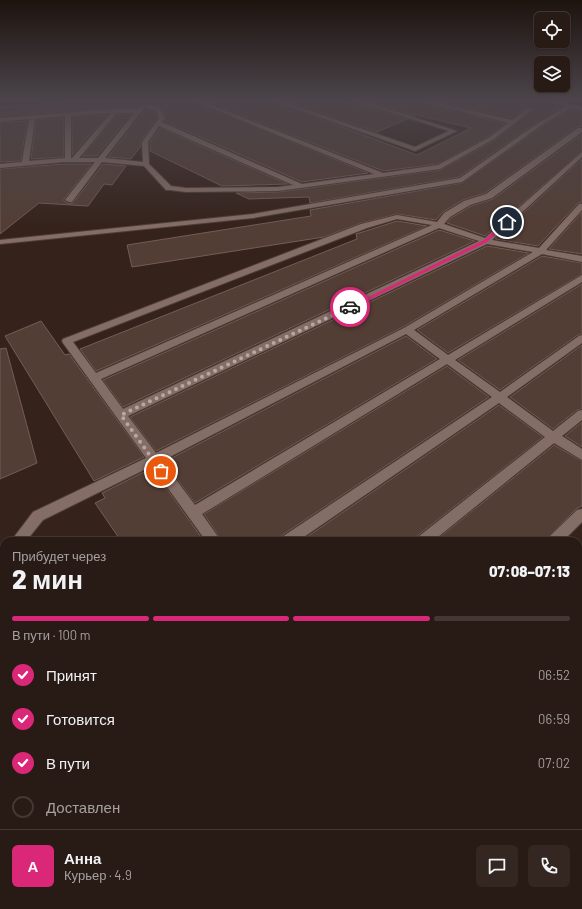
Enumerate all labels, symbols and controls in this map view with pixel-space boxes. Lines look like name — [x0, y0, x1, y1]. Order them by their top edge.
map controls — [534, 12, 570, 92]
button: locate — [534, 12, 570, 48]
button: layers — [534, 56, 570, 92]
pin — [490, 205, 524, 239]
icon: home — [496, 211, 518, 233]
courier — [330, 287, 370, 327]
icon: car — [339, 296, 361, 318]
pin — [144, 454, 178, 488]
icon: bag — [150, 460, 172, 482]
text: Прибудет через — [12, 548, 106, 564]
text: 07:08–07:13 — [489, 562, 570, 580]
text: 2 мин — [12, 563, 83, 594]
text: В пути · 100 m — [12, 627, 91, 643]
icon: check — [12, 664, 34, 686]
text: Принят — [46, 666, 97, 684]
text: 06:52 — [538, 667, 570, 683]
icon: check — [12, 708, 34, 730]
text: Готовится — [46, 710, 115, 728]
text: 06:59 — [538, 711, 570, 727]
icon: check — [12, 752, 34, 774]
text: В пути — [46, 754, 90, 772]
text: 07:02 — [538, 755, 570, 771]
text: Доставлен — [46, 798, 120, 816]
button: chat — [476, 845, 518, 887]
button: phone — [528, 845, 570, 887]
text: Анна — [64, 849, 101, 867]
text: А — [28, 857, 38, 875]
text: Курьер · 4.9 — [64, 867, 132, 883]

